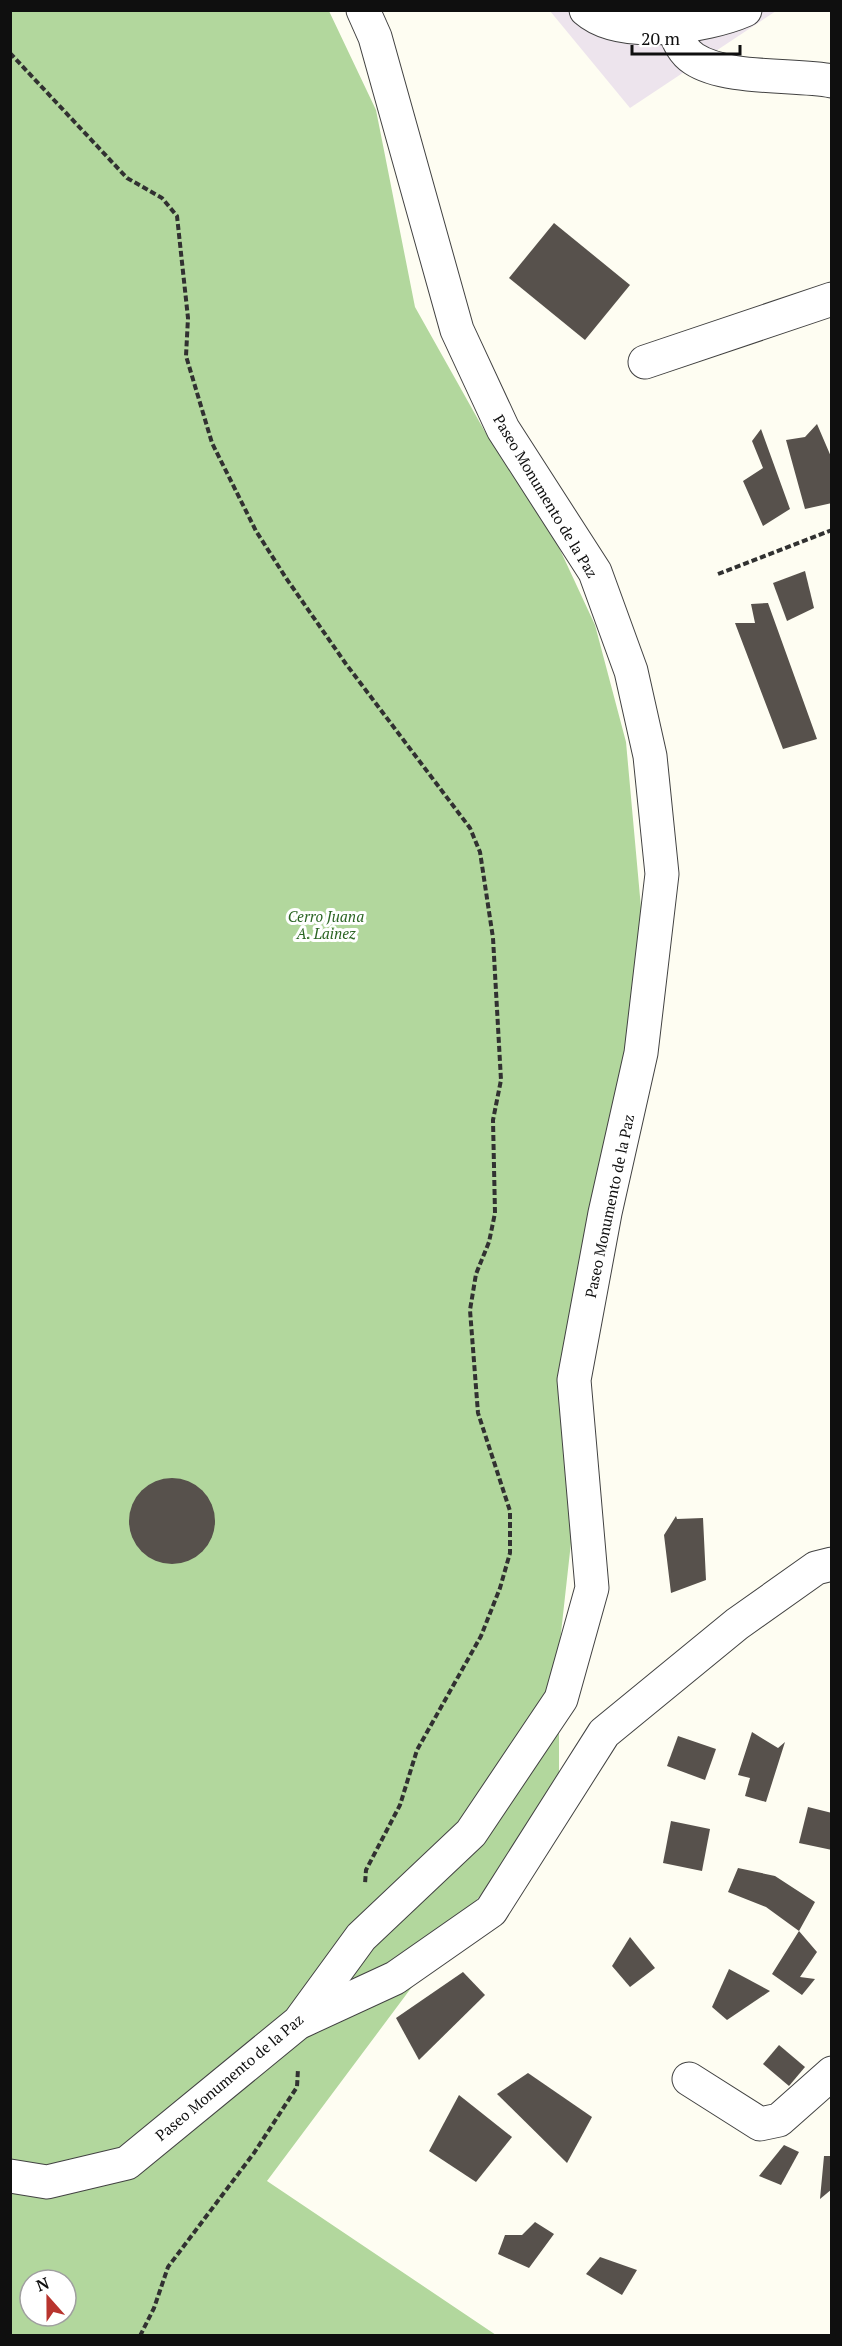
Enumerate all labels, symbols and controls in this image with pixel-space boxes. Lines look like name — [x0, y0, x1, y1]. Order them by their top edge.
scale bar — [632, 18, 740, 56]
text: 20 m — [641, 26, 681, 50]
street label: Paseo Monumento de la Paz — [489, 411, 603, 581]
park label: Cerro Juana A. Lainez — [288, 906, 364, 943]
street label: Paseo Monumento de la Paz — [580, 1112, 638, 1300]
street label: Paseo Monumento de la Paz — [151, 2009, 307, 2145]
north arrow — [18, 2268, 78, 2328]
text: N — [33, 2272, 52, 2296]

